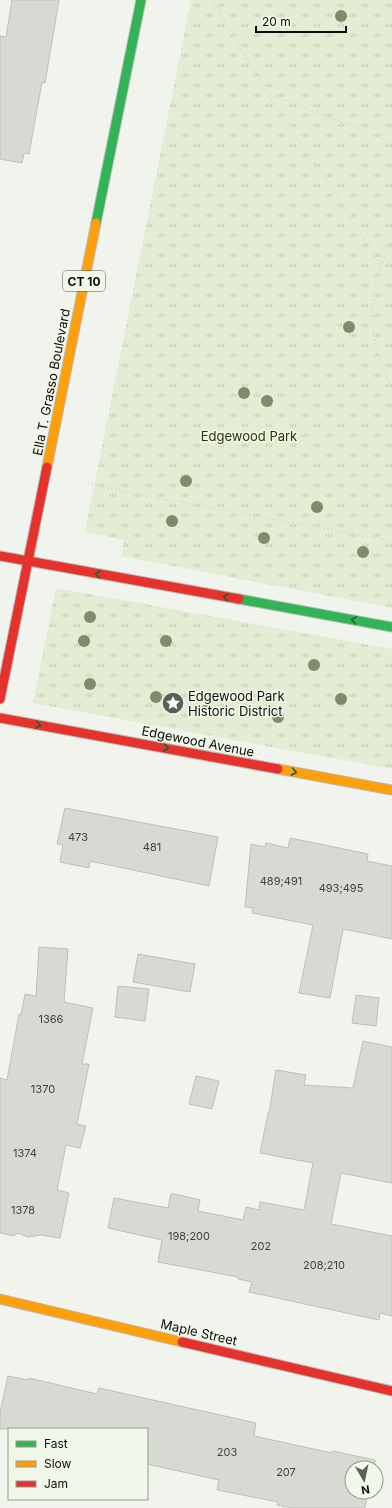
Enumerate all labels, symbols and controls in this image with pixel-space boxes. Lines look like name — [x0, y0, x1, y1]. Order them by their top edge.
scale bar — [256, 8, 346, 34]
text: 20 m — [262, 14, 291, 29]
road number: CT 10 — [63, 271, 105, 291]
street label: Ella T. Grasso Boulevard — [29, 307, 73, 457]
park label: Edgewood Park — [201, 428, 297, 444]
one-way arrow — [95, 570, 101, 579]
one-way arrow — [223, 593, 229, 602]
one-way arrow — [351, 616, 357, 624]
place label: Edgewood Park Historic District — [188, 688, 285, 719]
place icon: Edgewood Park Historic District — [160, 690, 186, 716]
one-way arrow — [35, 720, 42, 728]
street label: Edgewood Avenue — [140, 722, 256, 760]
one-way arrow — [163, 744, 169, 752]
one-way arrow — [291, 767, 297, 776]
house number: 473 — [68, 830, 88, 844]
house number: 481 — [143, 840, 161, 854]
house number: 489;491 — [260, 874, 302, 888]
house number: 493;495 — [319, 881, 364, 895]
house number: 1366 — [39, 1012, 64, 1026]
house number: 1370 — [31, 1082, 55, 1096]
house number: 1374 — [13, 1146, 37, 1160]
house number: 1378 — [11, 1203, 35, 1217]
house number: 198;200 — [168, 1229, 210, 1243]
house number: 202 — [251, 1239, 271, 1253]
house number: 208;210 — [303, 1258, 345, 1272]
street label: Maple Street — [159, 1315, 239, 1349]
legend — [8, 1428, 148, 1500]
text: Fast — [44, 1436, 68, 1451]
house number: 203 — [217, 1445, 237, 1459]
text: Slow — [44, 1456, 72, 1471]
north arrow — [344, 1460, 384, 1500]
house number: 207 — [276, 1465, 296, 1479]
text: Jam — [44, 1476, 68, 1491]
text: N — [360, 1482, 371, 1497]

